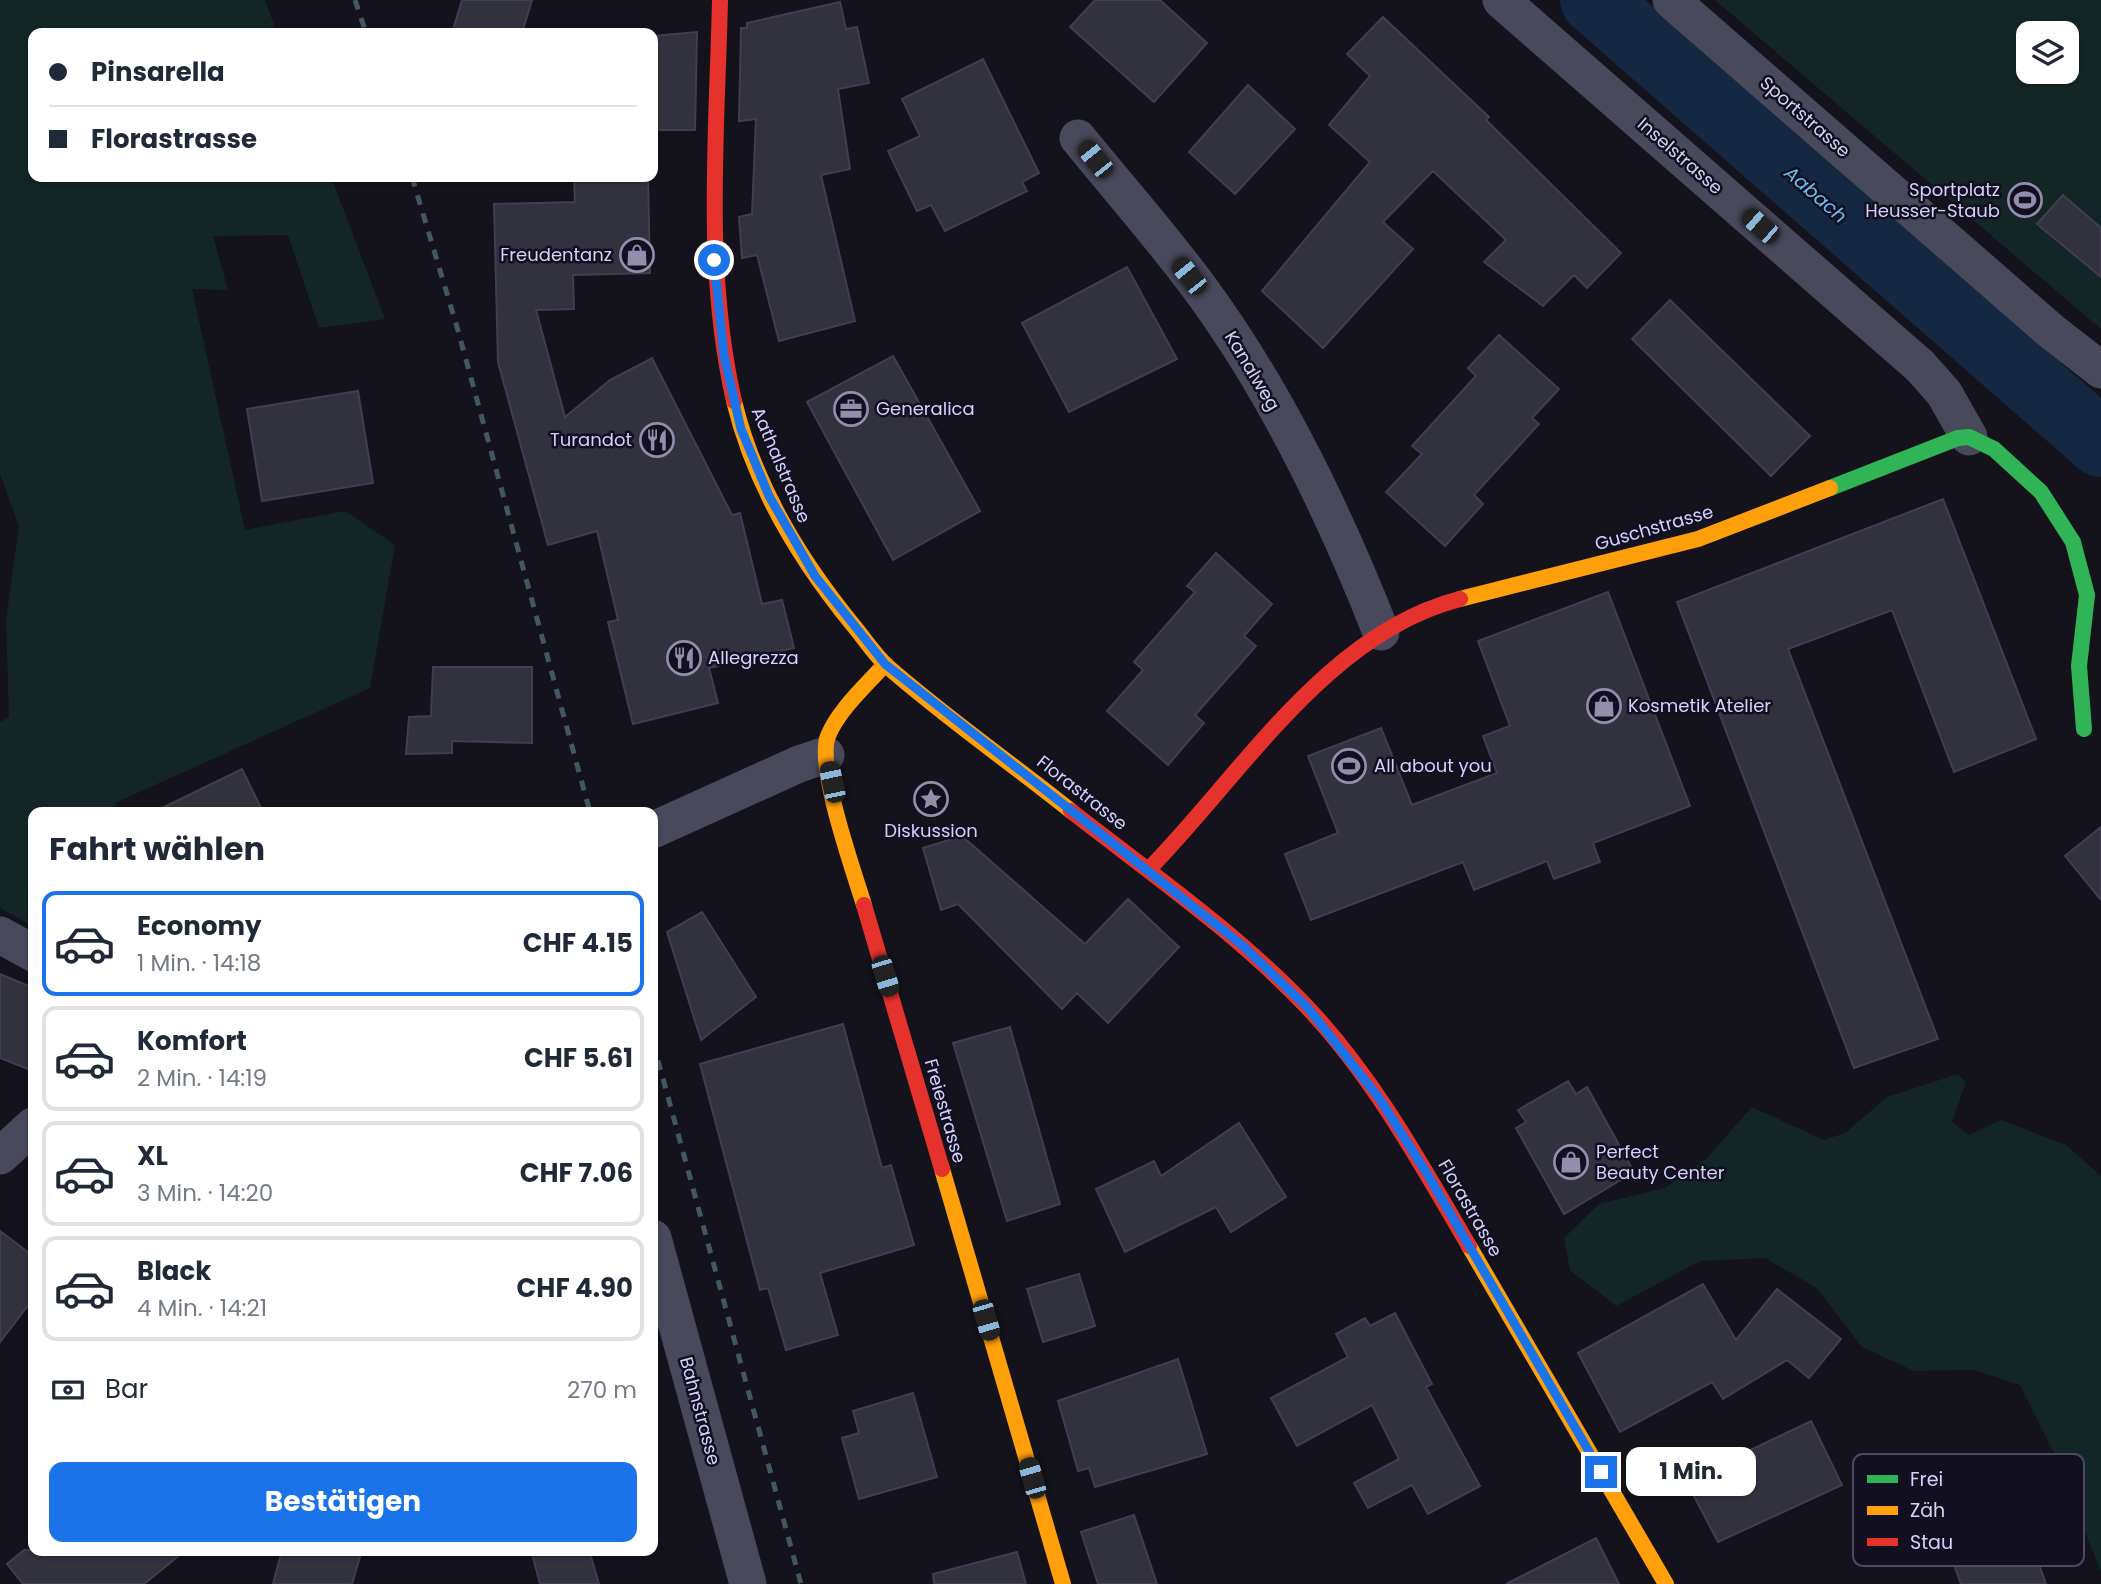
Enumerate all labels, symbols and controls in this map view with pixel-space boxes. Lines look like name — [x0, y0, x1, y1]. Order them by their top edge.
map controls — [2016, 21, 2079, 84]
button: layers — [2016, 21, 2079, 84]
text: Pinsarella — [91, 54, 225, 90]
street label: Sportstrasse — [1755, 70, 1856, 163]
street label: Inselstrasse — [1632, 112, 1728, 200]
text: Florastrasse — [91, 121, 257, 157]
car — [1074, 136, 1117, 182]
water label: Aabach — [1778, 159, 1853, 229]
place label: Sportplatz Heusser-Staub — [1865, 177, 2000, 223]
sports icon: Sportplatz Heusser-Staub — [2006, 181, 2044, 219]
car — [1738, 204, 1783, 248]
shop icon: Freudentanz — [618, 236, 656, 274]
place label: Freudentanz — [500, 242, 612, 267]
route start — [698, 244, 730, 276]
car — [1168, 253, 1211, 299]
street label: Kanalweg — [1219, 326, 1286, 415]
office icon: Generalica — [832, 390, 870, 428]
place label: Generalica — [876, 396, 975, 421]
street label: Aathalstrasse — [746, 403, 817, 527]
restaurant icon: Turandot — [638, 421, 676, 459]
place label: Turandot — [550, 427, 632, 452]
street label: Guschstrasse — [1592, 499, 1716, 556]
restaurant icon: Allegrezza — [665, 639, 703, 677]
place label: Allegrezza — [708, 645, 799, 670]
shop icon: Kosmetik Atelier — [1585, 687, 1623, 725]
place label: Kosmetik Atelier — [1628, 693, 1771, 718]
sports icon: All about you — [1330, 747, 1368, 785]
street label: Florastrasse — [1032, 749, 1133, 836]
place label: All about you — [1374, 753, 1492, 778]
car — [818, 759, 847, 805]
place icon: Diskussion — [912, 780, 950, 818]
place label: Diskussion — [884, 818, 978, 843]
text: Fahrt wählen — [49, 826, 265, 871]
text: Economy — [137, 908, 261, 944]
icon: car — [53, 912, 116, 975]
text: CHF 4.15 — [523, 925, 633, 961]
text: 1 Min. · 14:18 — [137, 947, 261, 979]
car — [869, 953, 902, 999]
text: Komfort — [137, 1023, 247, 1059]
icon: car — [53, 1027, 116, 1090]
text: CHF 5.61 — [524, 1040, 633, 1076]
street label: Freiestrasse — [919, 1056, 972, 1166]
text: 2 Min. · 14:19 — [137, 1062, 267, 1094]
text: XL — [137, 1138, 168, 1174]
place label: Perfect Beauty Center — [1596, 1139, 1725, 1185]
icon: car — [53, 1142, 116, 1205]
shop icon: Perfect Beauty Center — [1552, 1143, 1590, 1181]
street label: Florastrasse — [1432, 1154, 1508, 1261]
text: CHF 7.06 — [520, 1155, 633, 1191]
text: 3 Min. · 14:20 — [137, 1177, 273, 1209]
text: Black — [137, 1253, 211, 1289]
icon: car — [53, 1257, 116, 1320]
text: CHF 4.90 — [517, 1270, 633, 1306]
text: 4 Min. · 14:21 — [137, 1292, 267, 1324]
car — [971, 1297, 1002, 1343]
street label: Bahnstrasse — [674, 1354, 727, 1468]
icon: cash — [49, 1371, 87, 1409]
text: Bar — [105, 1371, 148, 1407]
text: 270 m — [567, 1374, 637, 1406]
callout: 1 Min. — [1626, 1448, 1755, 1496]
legend — [1853, 1454, 2084, 1566]
car — [1017, 1455, 1048, 1501]
text: 1 Min. — [1659, 1455, 1723, 1487]
route end — [1585, 1456, 1617, 1488]
button: Bestätigen — [49, 1462, 637, 1542]
text: Frei — [1910, 1466, 1943, 1493]
text: Zäh — [1910, 1497, 1945, 1524]
text: Stau — [1910, 1529, 1953, 1556]

